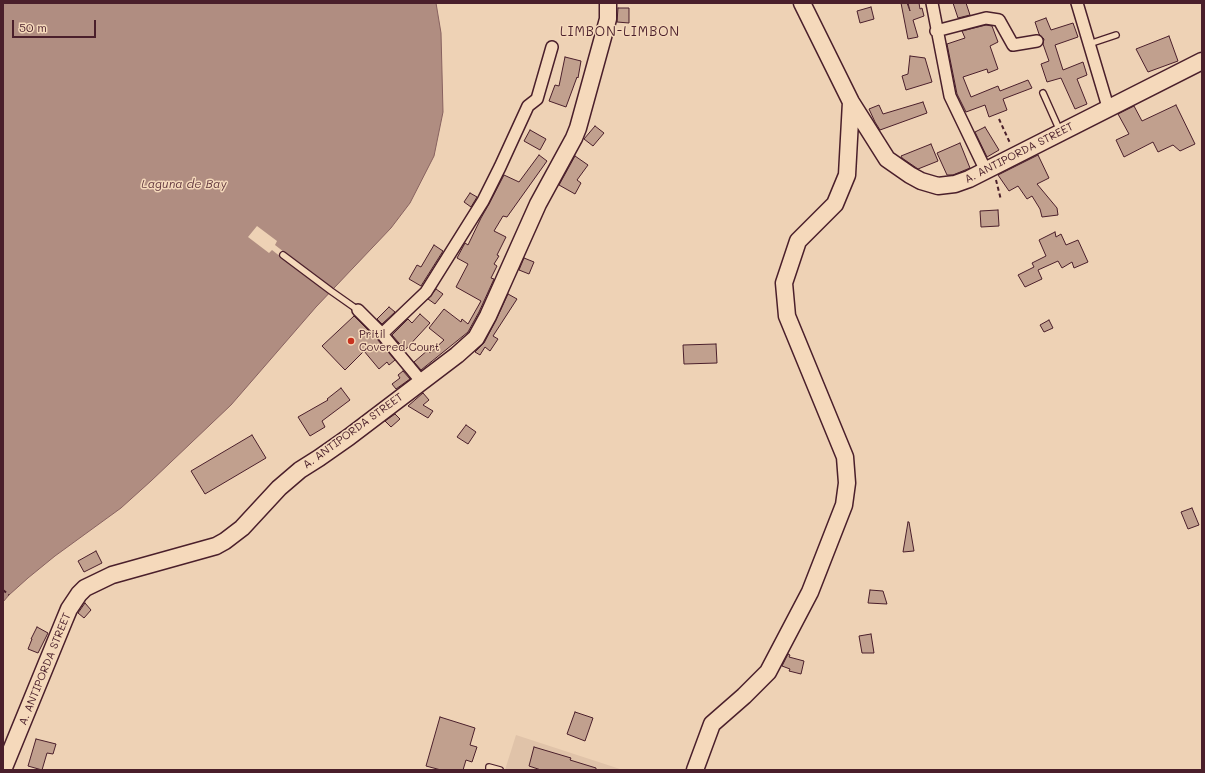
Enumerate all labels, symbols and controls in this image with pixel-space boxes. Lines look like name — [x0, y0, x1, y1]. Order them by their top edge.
scale bar — [14, 12, 98, 38]
text: 50 m — [19, 19, 47, 35]
district label: LIMBON-LIMBON — [560, 24, 680, 40]
street label: A. ANTIPORDA STREET — [962, 120, 1076, 186]
water label: Laguna de Bay — [141, 177, 227, 191]
place label: Pritil Covered Court — [359, 328, 440, 354]
marker: Pritil Covered Court — [346, 336, 356, 346]
street label: A. ANTIPORDA STREET — [300, 390, 406, 472]
street label: A. ANTIPORDA STREET — [16, 611, 74, 727]

